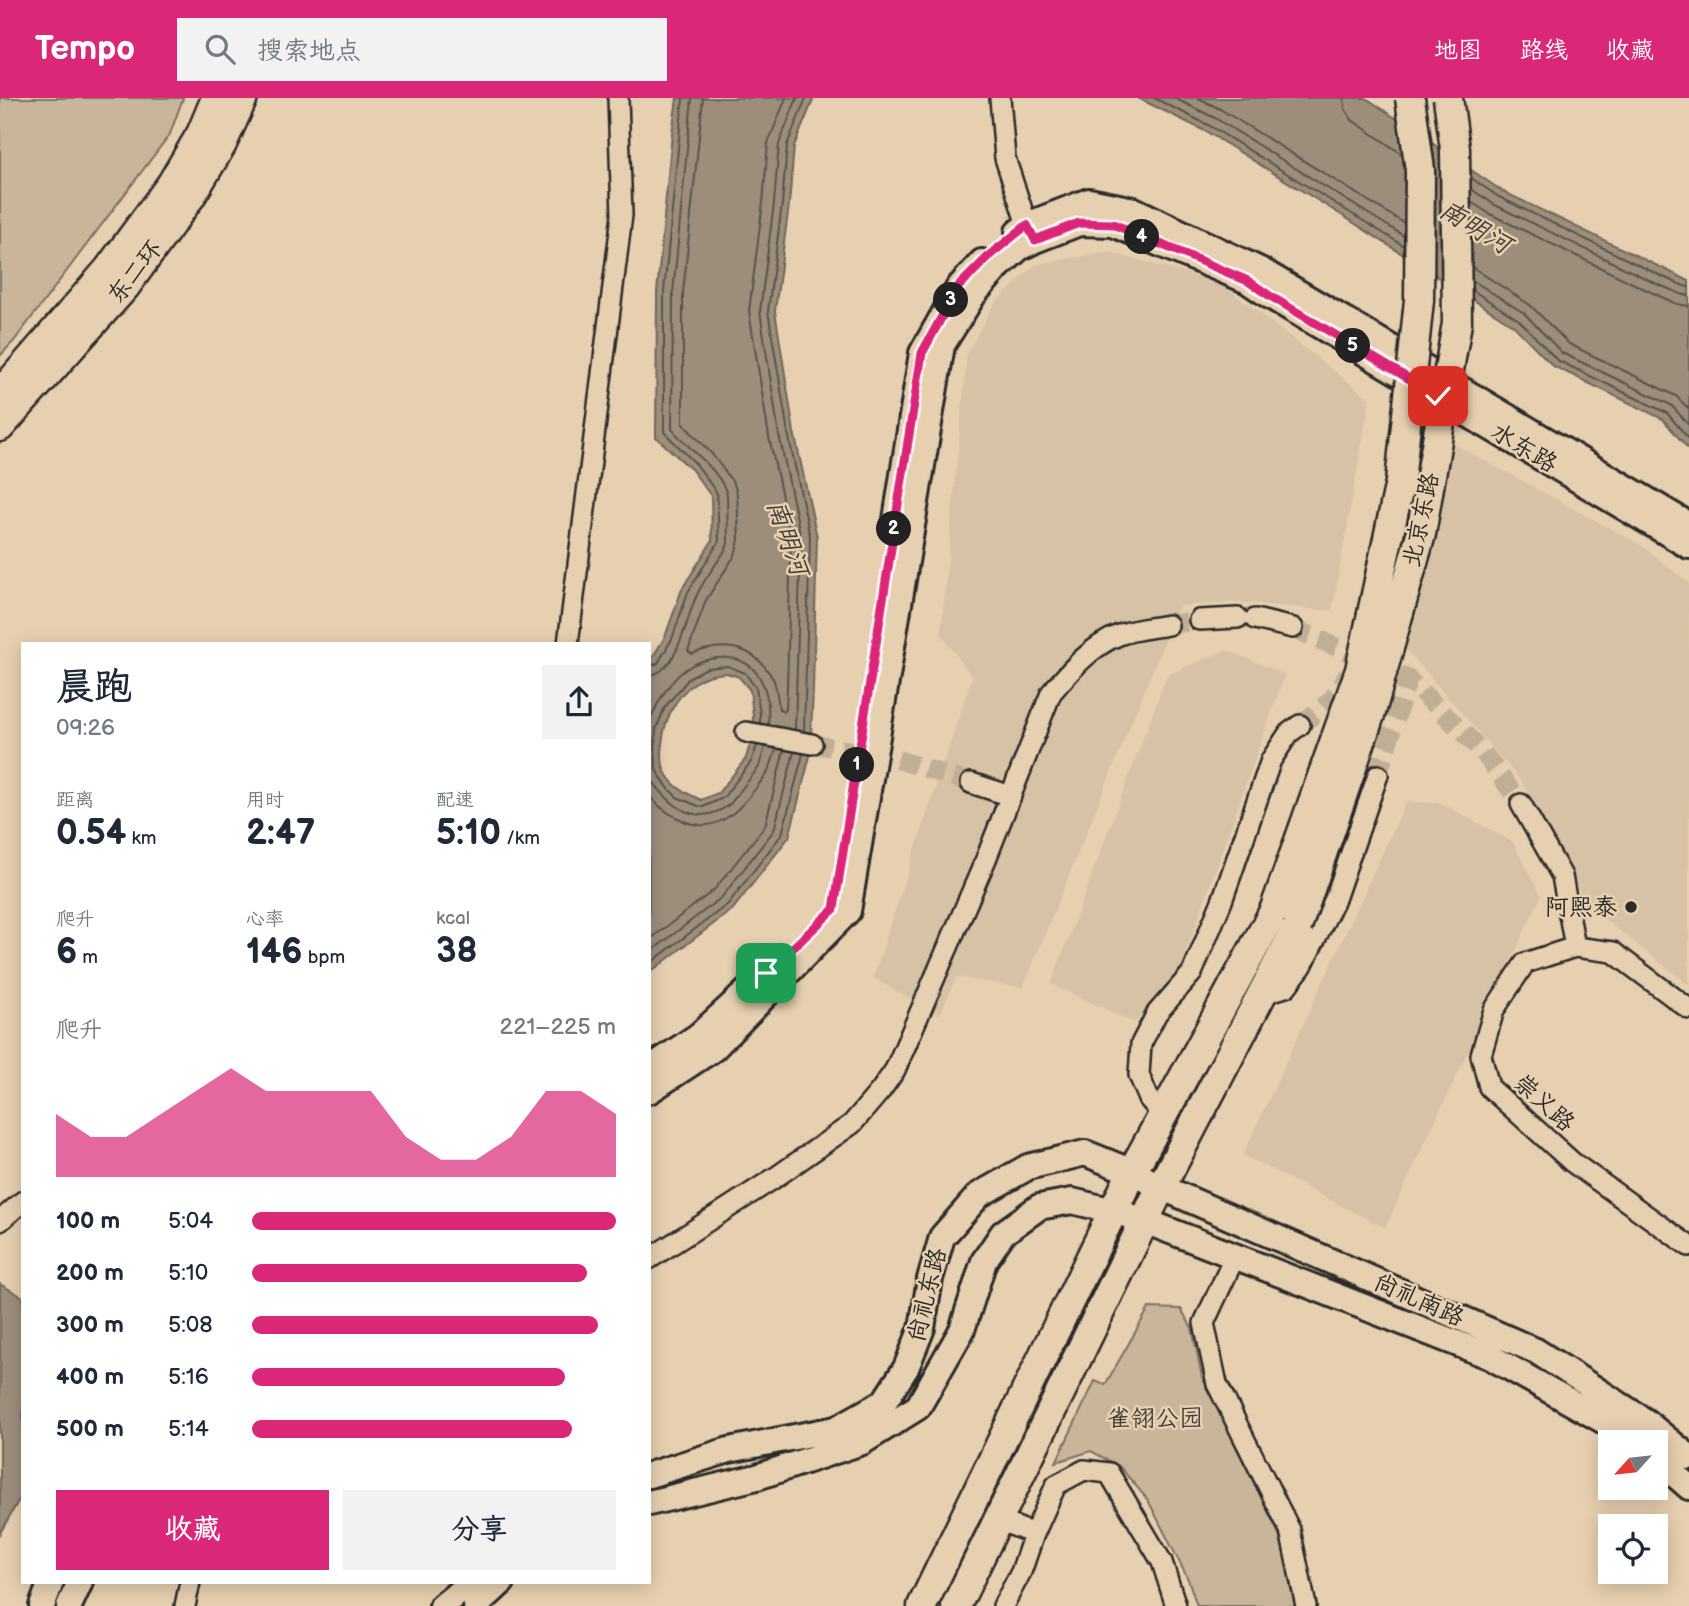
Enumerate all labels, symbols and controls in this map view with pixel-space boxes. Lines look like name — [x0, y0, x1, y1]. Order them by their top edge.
search box — [177, 18, 667, 81]
text: Tempo — [35, 29, 135, 69]
icon: search — [201, 30, 239, 68]
text: 搜索地点 — [257, 36, 361, 67]
text: 地图 — [1434, 36, 1482, 65]
text: 路线 — [1520, 36, 1568, 65]
text: 收藏 — [1606, 36, 1654, 65]
water label: 南明河 — [1434, 195, 1520, 263]
pin: 4 — [1124, 220, 1160, 254]
text: 4 — [1136, 225, 1147, 248]
street label: 东二环 — [101, 235, 169, 309]
pin: 3 — [934, 282, 968, 318]
text: 3 — [945, 288, 956, 311]
pin: 5 — [1336, 328, 1370, 364]
text: 5 — [1347, 334, 1358, 357]
pin — [1408, 366, 1468, 426]
icon: check — [1419, 377, 1457, 415]
street label: 水东路 — [1486, 417, 1562, 479]
street label: 北京东路 — [1397, 470, 1445, 570]
water label: 南明河 — [760, 496, 816, 584]
pin: 2 — [876, 512, 912, 546]
text: 2 — [888, 517, 899, 540]
text: 晨跑 — [56, 665, 132, 710]
button: share — [542, 665, 616, 739]
text: 09:26 — [56, 714, 115, 742]
pin: 1 — [840, 748, 874, 782]
text: 1 — [853, 753, 861, 776]
text: 距离 — [56, 789, 94, 812]
text: 用时 — [246, 789, 284, 812]
text: 配速 — [436, 789, 474, 812]
text: 0.54 — [56, 812, 126, 855]
text: 2:47 — [246, 812, 315, 855]
text: 5:10 — [436, 812, 501, 855]
text: km — [126, 827, 156, 850]
text: /km — [501, 827, 540, 850]
place label: 阿熙泰 — [1545, 893, 1617, 922]
marker: 阿熙泰 — [1623, 899, 1639, 915]
text: kcal — [436, 907, 470, 930]
text: 爬升 — [56, 908, 94, 931]
text: 心率 — [246, 908, 284, 931]
text: 38 — [436, 930, 477, 973]
text: 6 — [56, 931, 77, 974]
text: 146 — [246, 931, 303, 974]
pin — [736, 943, 796, 1003]
text: m — [77, 946, 98, 969]
text: bpm — [303, 946, 345, 969]
icon: arrive — [747, 954, 785, 992]
text: 221–225 m — [500, 1013, 616, 1041]
text: 爬升 — [56, 1016, 102, 1044]
street label: 崇义路 — [1508, 1068, 1580, 1138]
text: 100 m — [56, 1207, 120, 1235]
text: 5:04 — [168, 1207, 213, 1235]
street label: 尚礼东路 — [901, 1245, 953, 1345]
text: 200 m — [56, 1259, 124, 1287]
text: 5:10 — [168, 1259, 208, 1287]
street label: 尚礼南路 — [1369, 1267, 1469, 1333]
text: 300 m — [56, 1311, 124, 1339]
text: 5:08 — [168, 1311, 213, 1339]
text: 400 m — [56, 1363, 124, 1391]
text: 5:16 — [168, 1363, 209, 1391]
park label: 雀翎公园 — [1107, 1404, 1203, 1433]
text: 500 m — [56, 1415, 124, 1443]
text: 5:14 — [168, 1415, 209, 1443]
north arrow — [1598, 1430, 1668, 1500]
map controls — [1598, 1430, 1668, 1584]
button: 收藏 — [56, 1490, 329, 1570]
button: 分享 — [343, 1490, 616, 1570]
button: locate — [1598, 1514, 1668, 1584]

